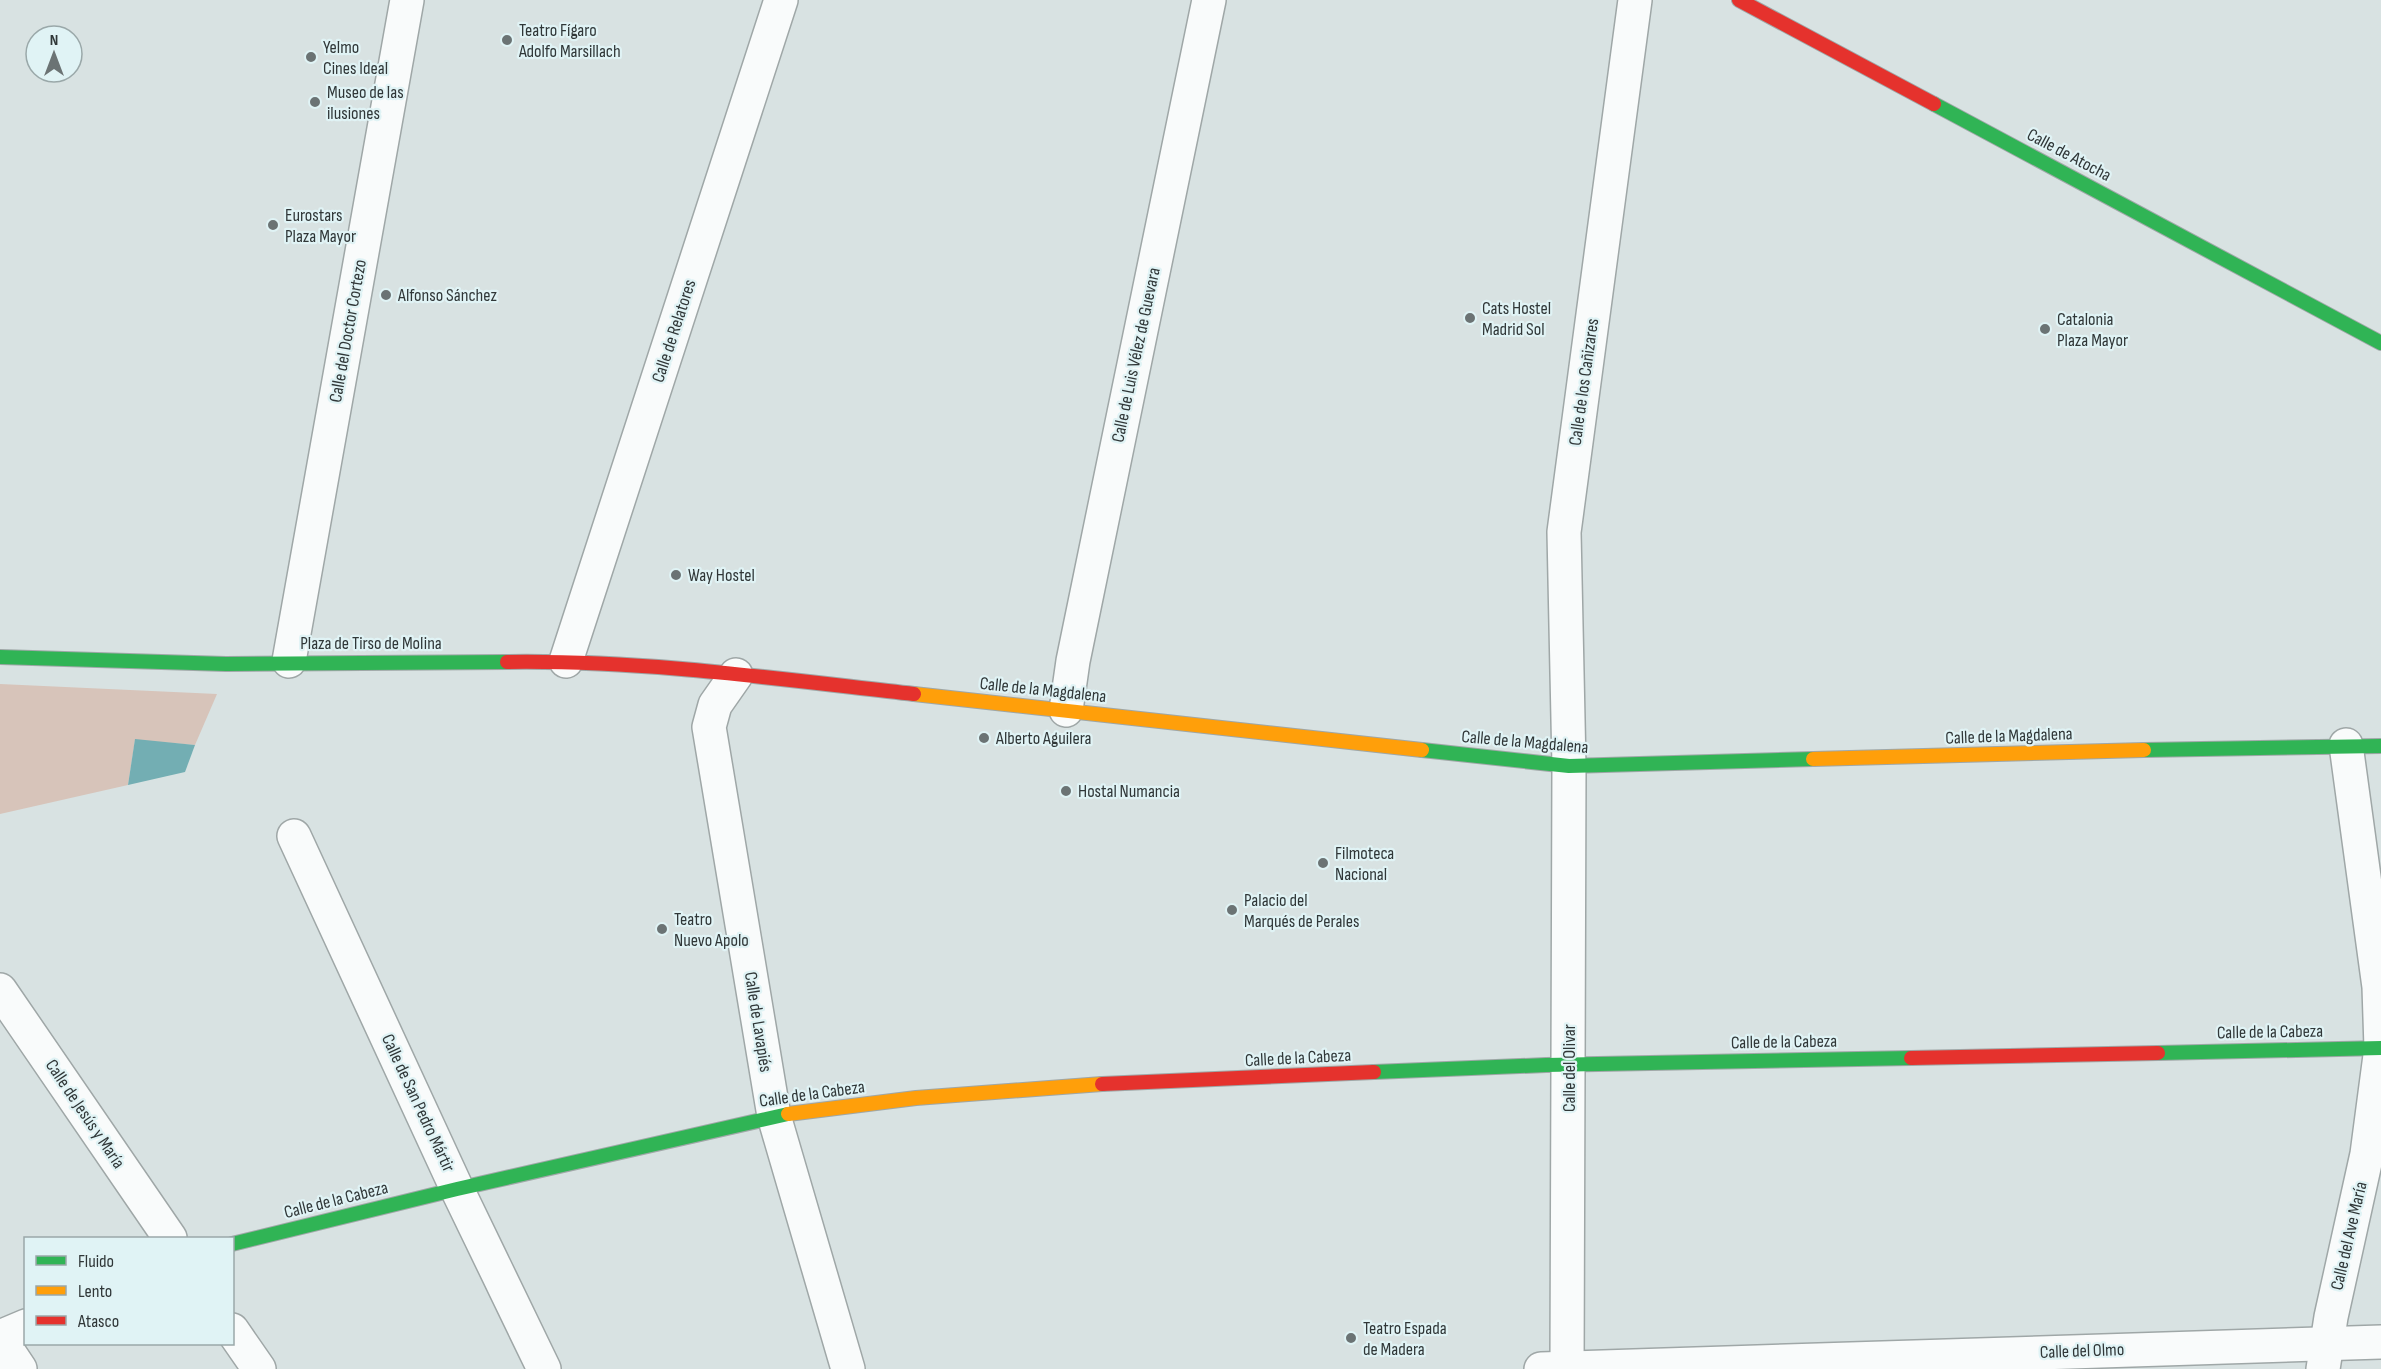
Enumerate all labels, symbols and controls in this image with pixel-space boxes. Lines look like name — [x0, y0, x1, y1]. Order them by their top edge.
place label: Teatro Fígaro Adolfo Marsillach — [518, 20, 621, 62]
north arrow — [24, 24, 84, 84]
text: N — [50, 31, 58, 50]
marker: Teatro Fígaro Adolfo Marsillach — [500, 33, 514, 47]
place label: Yelmo Cines Ideal — [323, 37, 388, 79]
marker: Yelmo Cines Ideal — [304, 50, 318, 64]
place label: Museo de las ilusiones — [327, 82, 404, 124]
marker: Museo de las ilusiones — [308, 95, 322, 109]
street label: Calle de Atocha — [2023, 124, 2115, 186]
place label: Eurostars Plaza Mayor — [285, 205, 356, 247]
marker: Eurostars Plaza Mayor — [266, 218, 280, 232]
street label: Calle del Doctor Cortezo — [325, 258, 371, 404]
street label: Calle de Luis Vélez de Guevara — [1107, 266, 1165, 444]
street label: Calle de Relatores — [648, 277, 700, 385]
place label: Alfonso Sánchez — [397, 285, 498, 306]
marker: Alfonso Sánchez — [379, 288, 393, 302]
place label: Cats Hostel Madrid Sol — [1482, 298, 1551, 340]
place label: Catalonia Plaza Mayor — [2057, 309, 2128, 351]
marker: Cats Hostel Madrid Sol — [1463, 311, 1477, 325]
street label: Calle de los Cañizares — [1565, 317, 1603, 447]
marker: Catalonia Plaza Mayor — [2038, 322, 2052, 336]
place label: Way Hostel — [688, 565, 755, 586]
marker: Way Hostel — [669, 568, 683, 582]
street label: Plaza de Tirso de Molina — [300, 633, 442, 654]
street label: Calle de la Magdalena — [979, 673, 1107, 707]
street label: Calle de la Magdalena — [1945, 723, 2073, 749]
street label: Calle de la Magdalena — [1461, 726, 1589, 758]
place label: Alberto Aguilera — [995, 728, 1092, 749]
marker: Alberto Aguilera — [977, 731, 991, 745]
place label: Hostal Numancia — [1078, 781, 1180, 802]
marker: Hostal Numancia — [1059, 784, 1073, 798]
place label: Filmoteca Nacional — [1335, 843, 1394, 885]
marker: Filmoteca Nacional — [1316, 856, 1330, 870]
place label: Palacio del Marqués de Perales — [1244, 890, 1359, 932]
marker: Palacio del Marqués de Perales — [1225, 903, 1239, 917]
place label: Teatro Nuevo Apolo — [674, 909, 749, 951]
marker: Teatro Nuevo Apolo — [655, 922, 669, 936]
street label: Calle de Lavapiés — [740, 970, 776, 1074]
street label: Calle de la Cabeza — [2217, 1021, 2323, 1043]
street label: Calle del Olivar — [1559, 1024, 1580, 1112]
street label: Calle de San Pedro Mártir — [377, 1031, 459, 1175]
street label: Calle de la Cabeza — [1731, 1031, 1837, 1053]
street label: Calle de la Cabeza — [1244, 1045, 1352, 1071]
street label: Calle de Jesús y María — [41, 1056, 129, 1173]
street label: Calle de la Cabeza — [758, 1076, 866, 1112]
street label: Calle de la Cabeza — [282, 1177, 390, 1223]
street label: Calle del Ave María — [2326, 1180, 2372, 1292]
legend — [24, 1237, 234, 1345]
text: Fluido — [78, 1251, 114, 1272]
text: Lento — [78, 1281, 112, 1302]
text: Atasco — [77, 1311, 119, 1332]
place label: Teatro Espada de Madera — [1363, 1318, 1447, 1360]
marker: Teatro Espada de Madera — [1344, 1331, 1358, 1345]
street label: Calle del Olmo — [2039, 1339, 2125, 1363]

